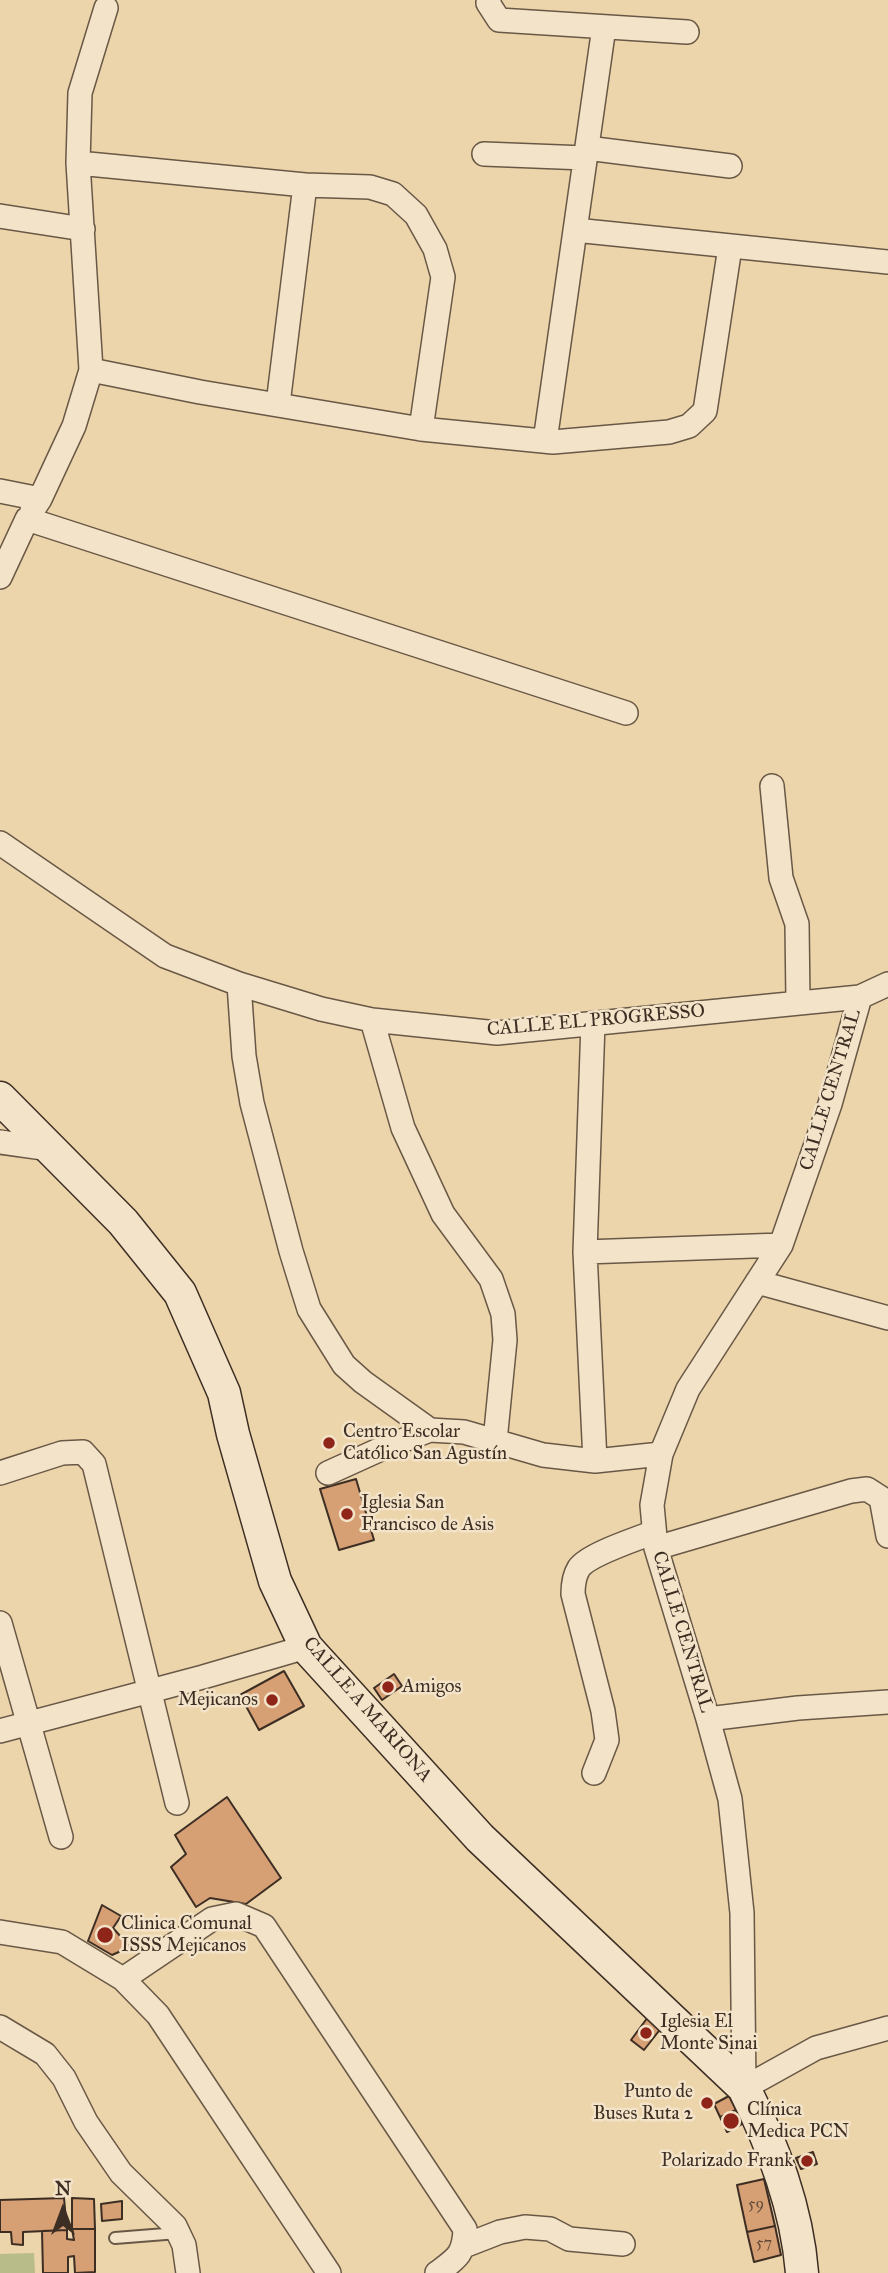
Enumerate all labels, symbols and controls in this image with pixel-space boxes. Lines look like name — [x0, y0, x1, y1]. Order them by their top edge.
street label: CALLE EL PROGRESSO — [486, 1000, 706, 1042]
street label: CALLE CENTRAL — [796, 1007, 866, 1173]
place label: Centro Escolar Católico San Agustín — [343, 1421, 507, 1465]
marker: Centro Escolar Católico San Agustín — [321, 1435, 337, 1451]
place label: Iglesia San Francisco de Asis — [361, 1492, 494, 1536]
marker: Iglesia San Francisco de Asis — [339, 1506, 355, 1522]
street label: CALLE CENTRAL — [647, 1549, 717, 1715]
street label: CALLE A MARIONA — [298, 1633, 436, 1787]
place label: Amigos — [402, 1676, 461, 1698]
marker: Amigos — [380, 1679, 396, 1695]
place label: Mejicanos — [178, 1689, 258, 1711]
marker: Mejicanos — [264, 1692, 280, 1708]
place label: Clinica Comunal ISSS Mejicanos — [121, 1913, 252, 1957]
marker: Clinica Comunal ISSS Mejicanos — [95, 1925, 115, 1945]
place label: Iglesia El Monte Sinai — [660, 2011, 758, 2055]
marker: Iglesia El Monte Sinai — [638, 2025, 654, 2041]
place label: Punto de Buses Ruta 2 — [593, 2081, 693, 2125]
marker: Punto de Buses Ruta 2 — [699, 2095, 715, 2111]
place label: Clínica Medica PCN — [747, 2099, 849, 2143]
marker: Clínica Medica PCN — [721, 2111, 741, 2131]
place label: Polarizado Frank — [661, 2150, 793, 2172]
marker: Polarizado Frank — [799, 2153, 815, 2169]
north arrow — [28, 2175, 98, 2245]
text: N — [55, 2177, 71, 2200]
house number: 59 — [748, 2195, 764, 2215]
house number: 57 — [756, 2234, 772, 2254]

